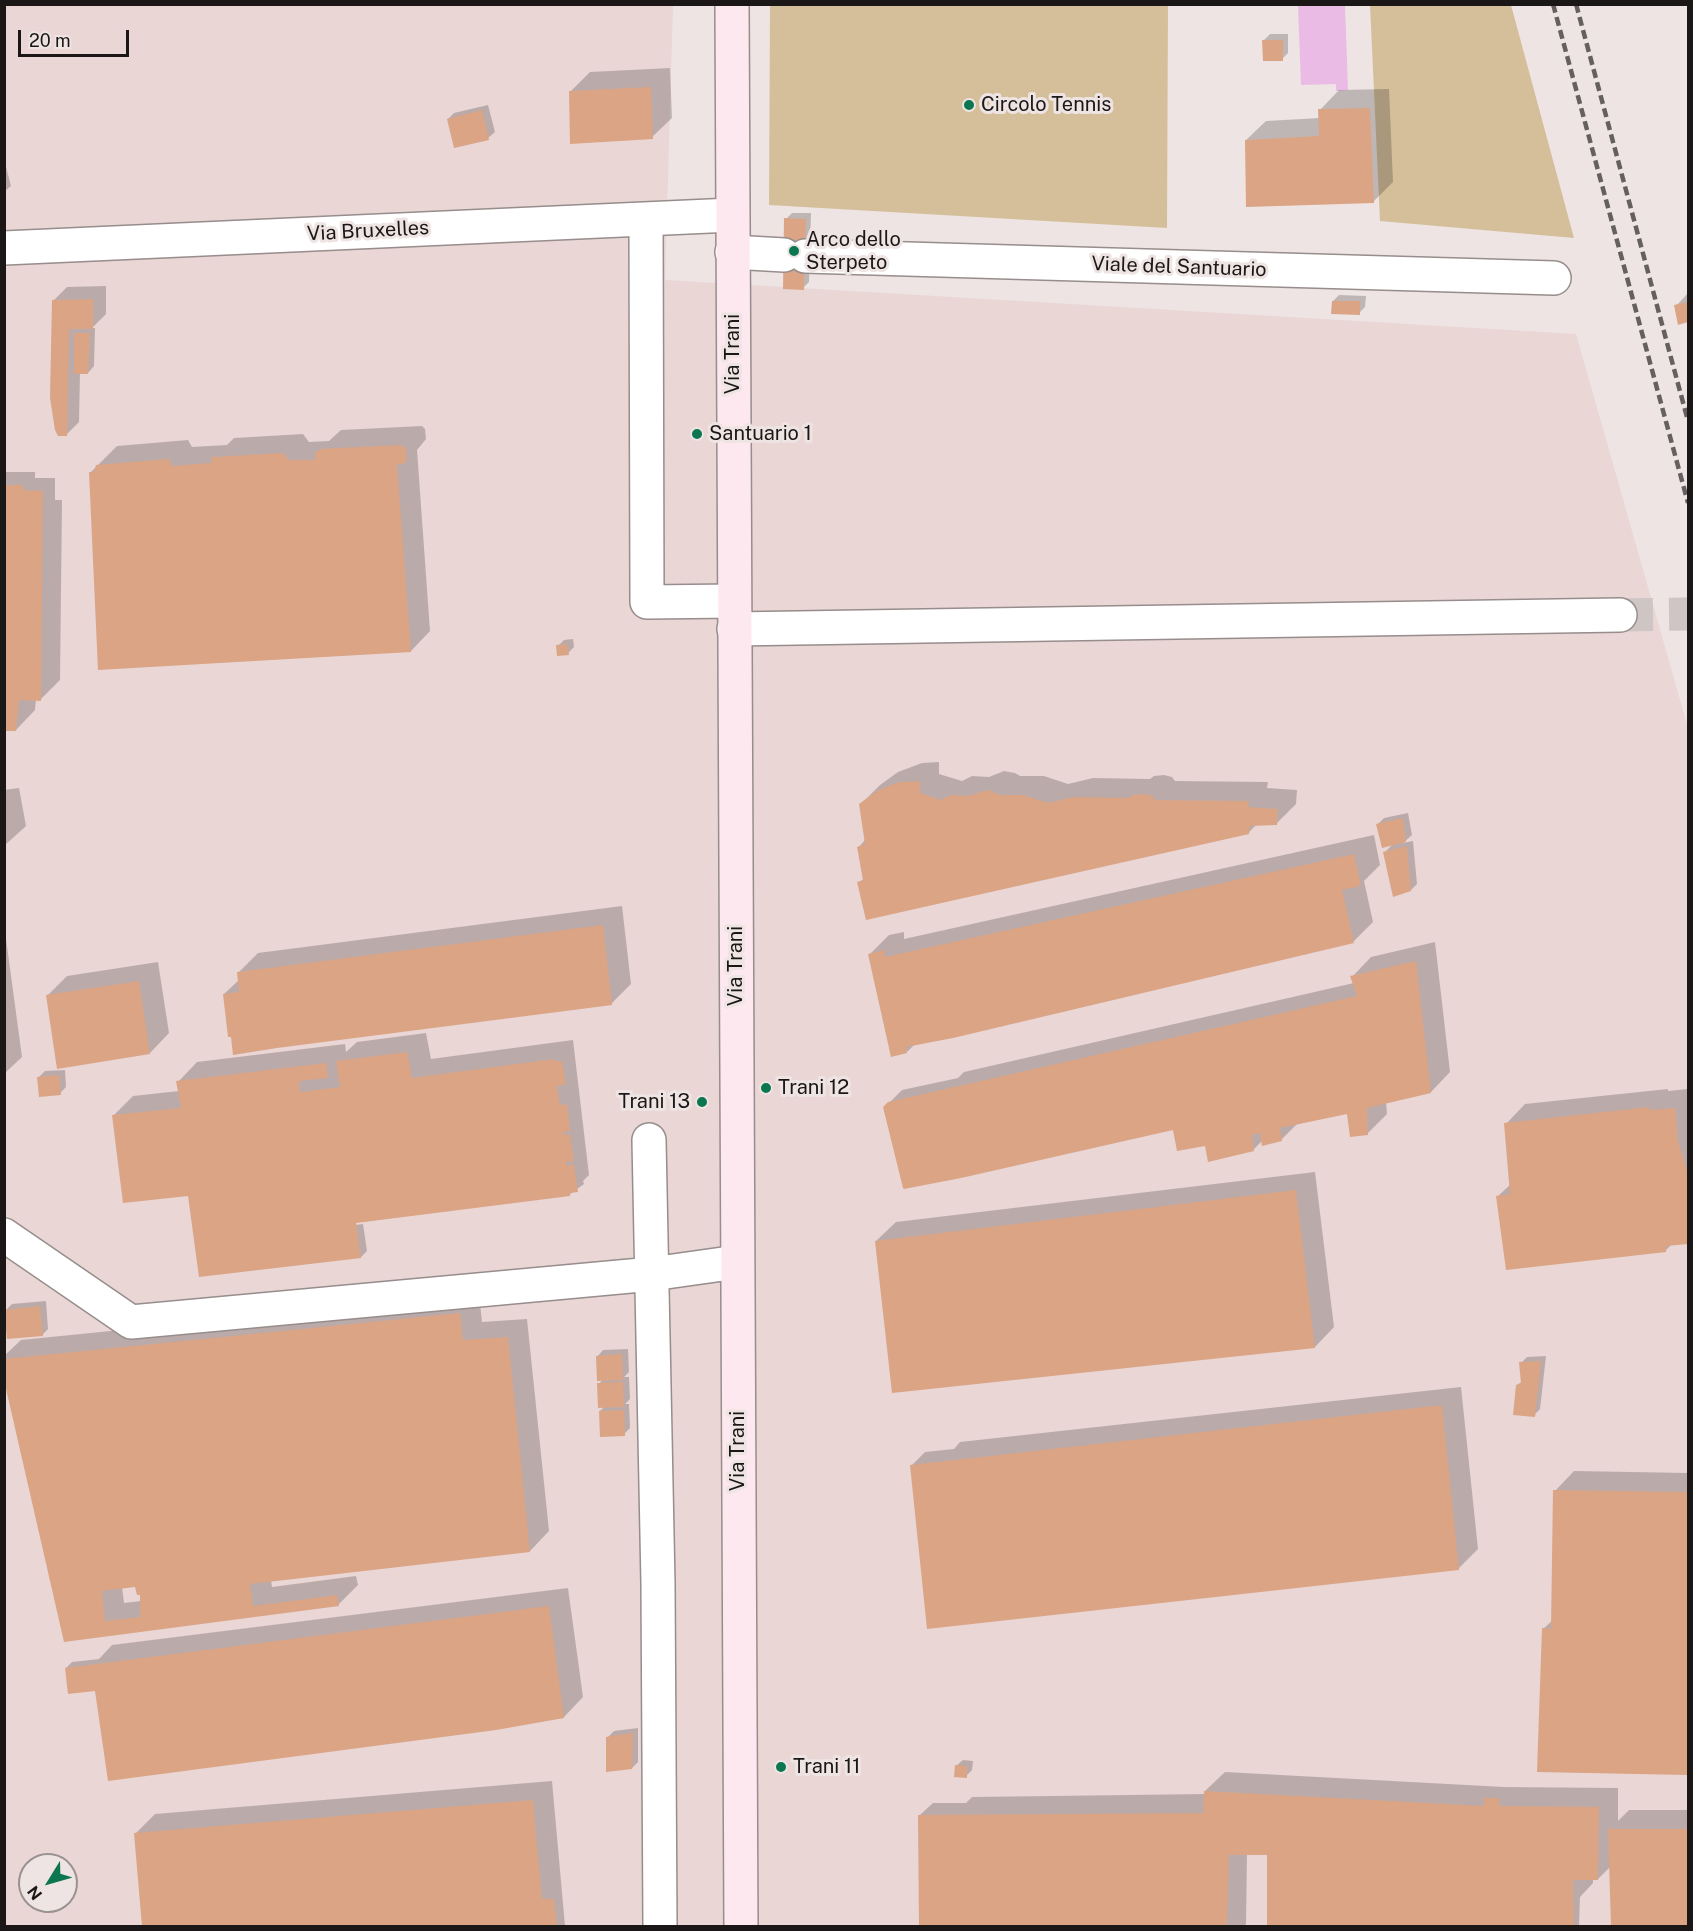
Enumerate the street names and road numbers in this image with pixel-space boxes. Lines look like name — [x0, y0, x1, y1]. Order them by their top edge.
street label: Via Bruxelles — [306, 216, 430, 246]
street label: Viale del Santuario — [1091, 252, 1267, 282]
street label: Via Trani — [721, 314, 745, 394]
street label: Via Trani — [724, 926, 748, 1006]
street label: Via Trani — [726, 1411, 750, 1491]

